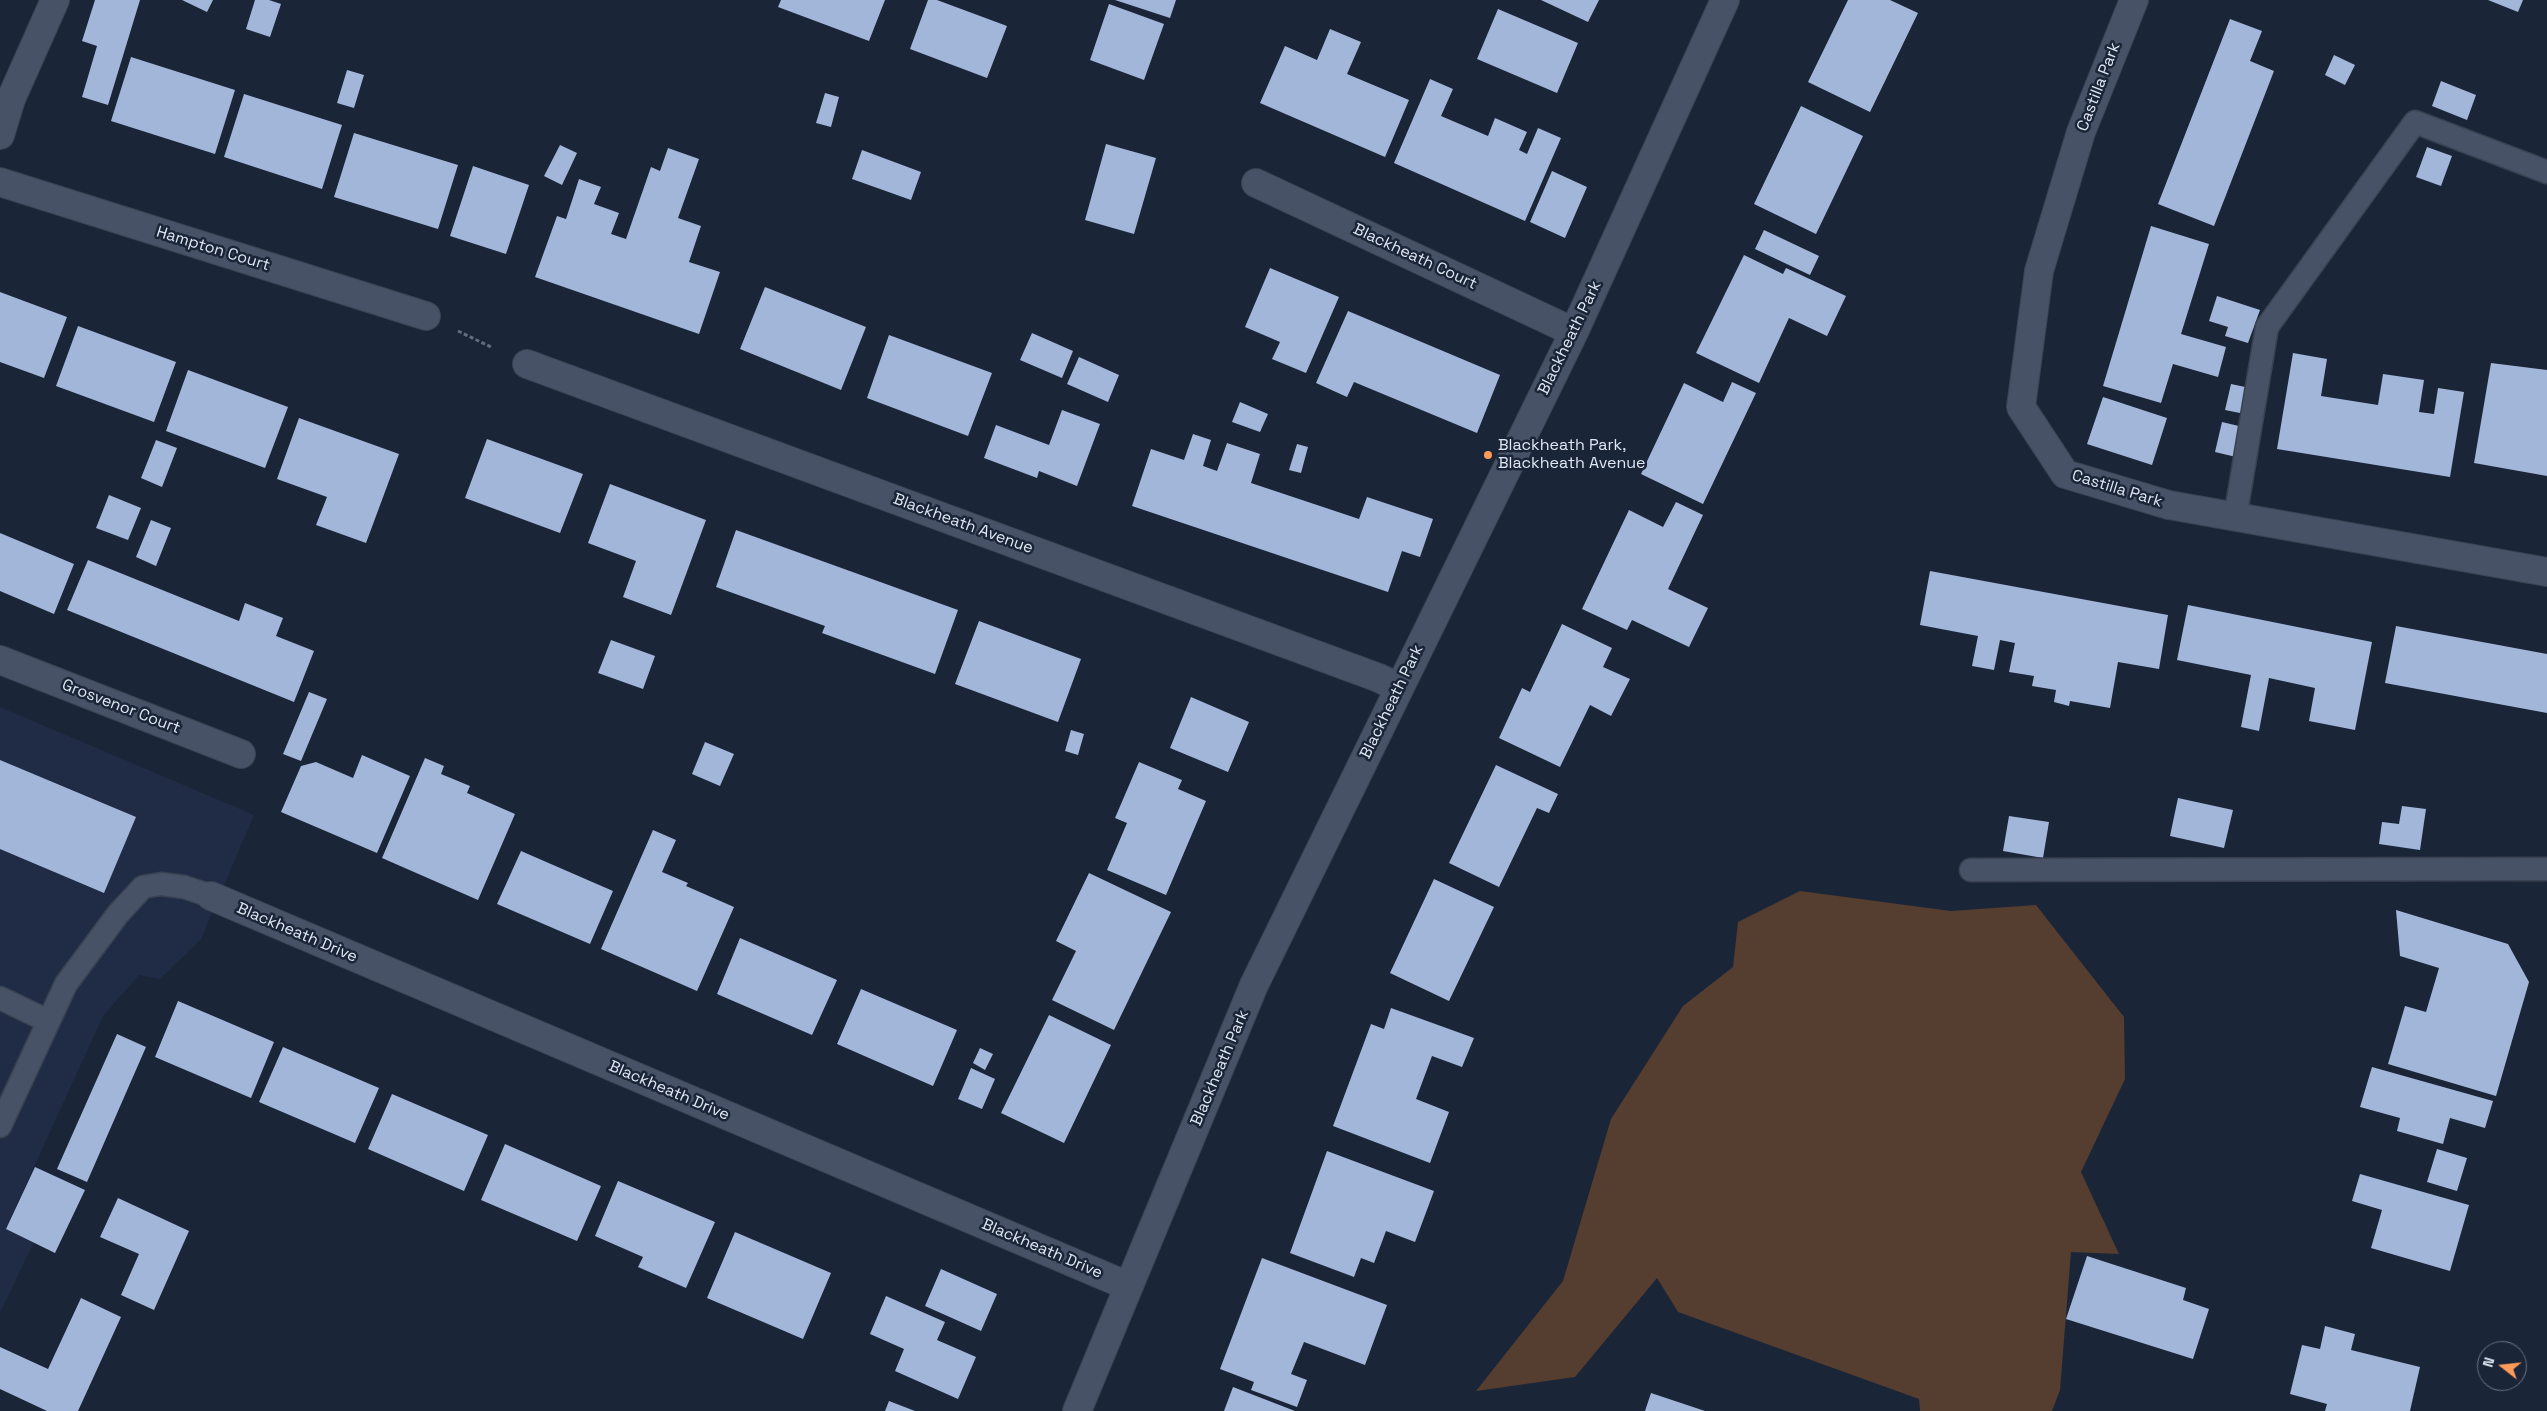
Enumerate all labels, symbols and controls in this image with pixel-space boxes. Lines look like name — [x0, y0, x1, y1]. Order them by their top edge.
street label: Castilla Park — [2073, 40, 2125, 134]
street label: Blackheath Court — [1350, 220, 1480, 294]
street label: Hampton Court — [154, 223, 272, 275]
street label: Blackheath Park — [1534, 278, 1606, 398]
place label: Blackheath Park, Blackheath Avenue — [1498, 436, 1645, 474]
marker: Blackheath Park, Blackheath Avenue — [1482, 449, 1494, 461]
street label: Castilla Park — [2070, 466, 2164, 512]
street label: Blackheath Avenue — [890, 490, 1036, 558]
street label: Blackheath Park — [1356, 642, 1428, 762]
street label: Grosvenor Court — [59, 676, 183, 738]
street label: Blackheath Drive — [234, 899, 360, 967]
street label: Blackheath Park — [1187, 1007, 1253, 1129]
street label: Blackheath Drive — [606, 1057, 732, 1125]
street label: Blackheath Drive — [979, 1215, 1105, 1283]
north arrow — [2477, 1341, 2527, 1391]
text: N — [2479, 1355, 2498, 1369]

